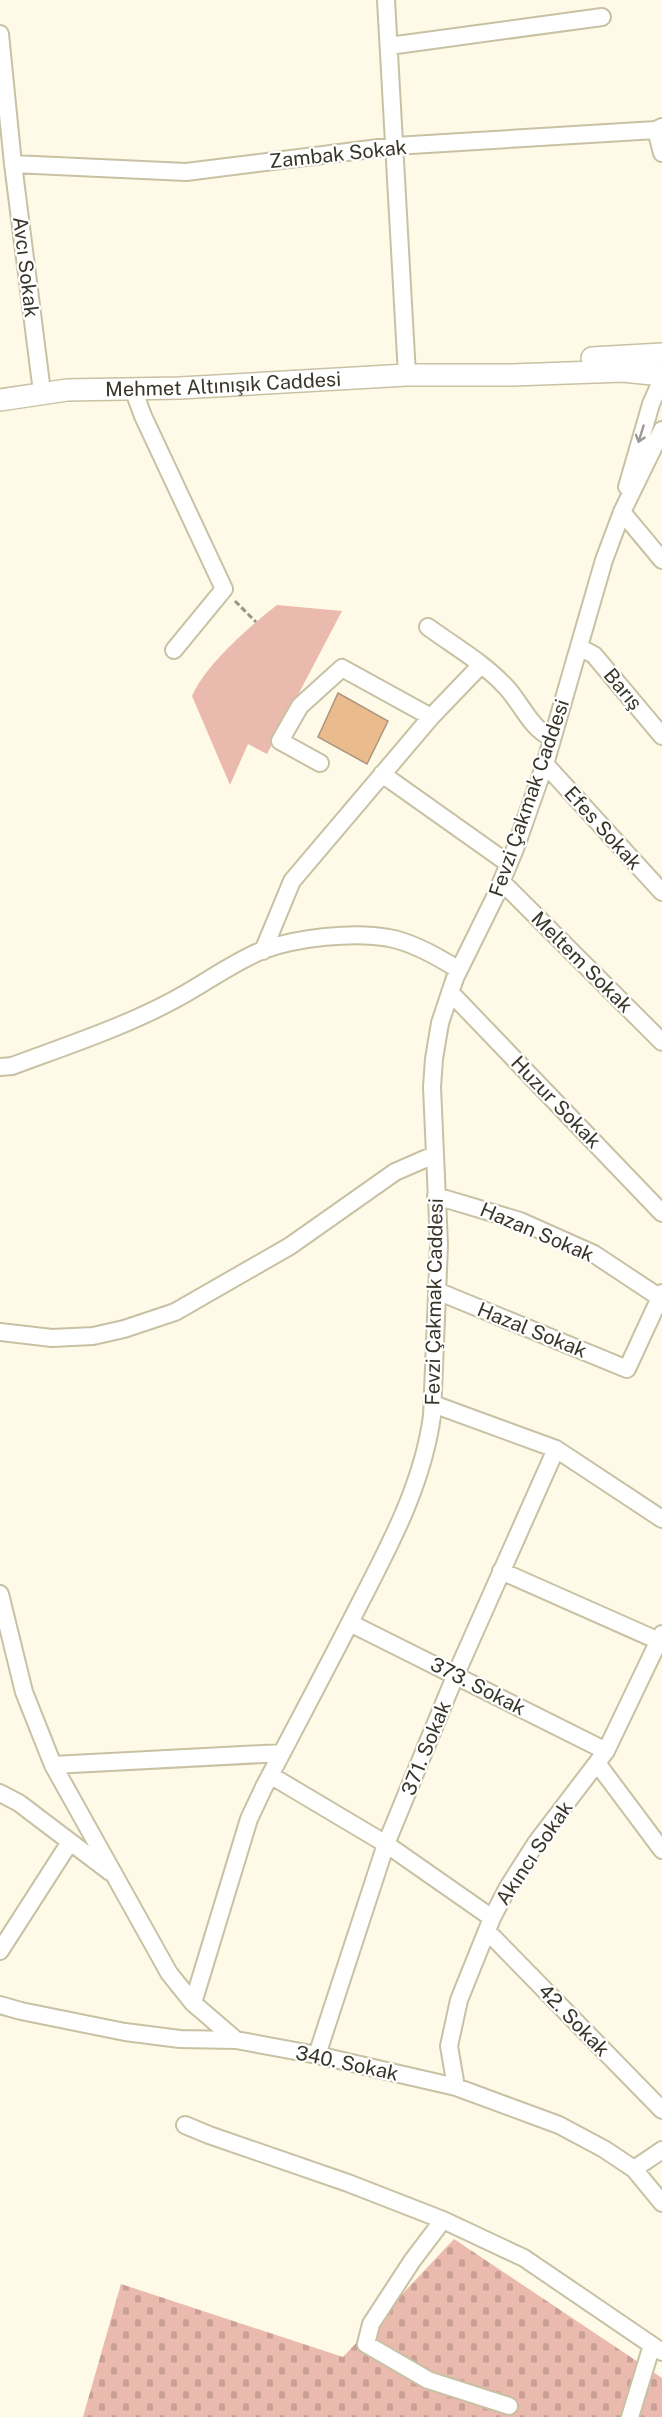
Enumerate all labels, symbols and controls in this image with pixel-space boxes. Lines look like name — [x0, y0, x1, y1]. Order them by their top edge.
street label: Zambak Sokak — [268, 135, 408, 173]
street label: Avcı Sokak — [8, 215, 44, 319]
street label: Mehmet Altınışık Caddesi — [105, 367, 342, 401]
one-way arrow — [635, 424, 646, 443]
street label: Barış — [599, 663, 647, 715]
street label: Fevzi Çakmak Caddesi — [484, 696, 574, 900]
street label: Efes Sokak — [559, 781, 647, 875]
street label: Meltem Sokak — [526, 906, 638, 1018]
street label: Huzur Sokak — [506, 1051, 606, 1153]
street label: Hazan Sokak — [476, 1197, 598, 1267]
street label: Fevzi Çakmak Caddesi — [420, 1198, 448, 1406]
street label: Hazal Sokak — [474, 1297, 590, 1363]
street label: 373. Sokak — [426, 1652, 530, 1720]
street label: 371. Sokak — [396, 1697, 456, 1799]
street label: Akıncı Sokak — [490, 1796, 578, 1910]
street label: 42. Sokak — [534, 1979, 614, 2061]
street label: 340. Sokak — [293, 2040, 401, 2086]

